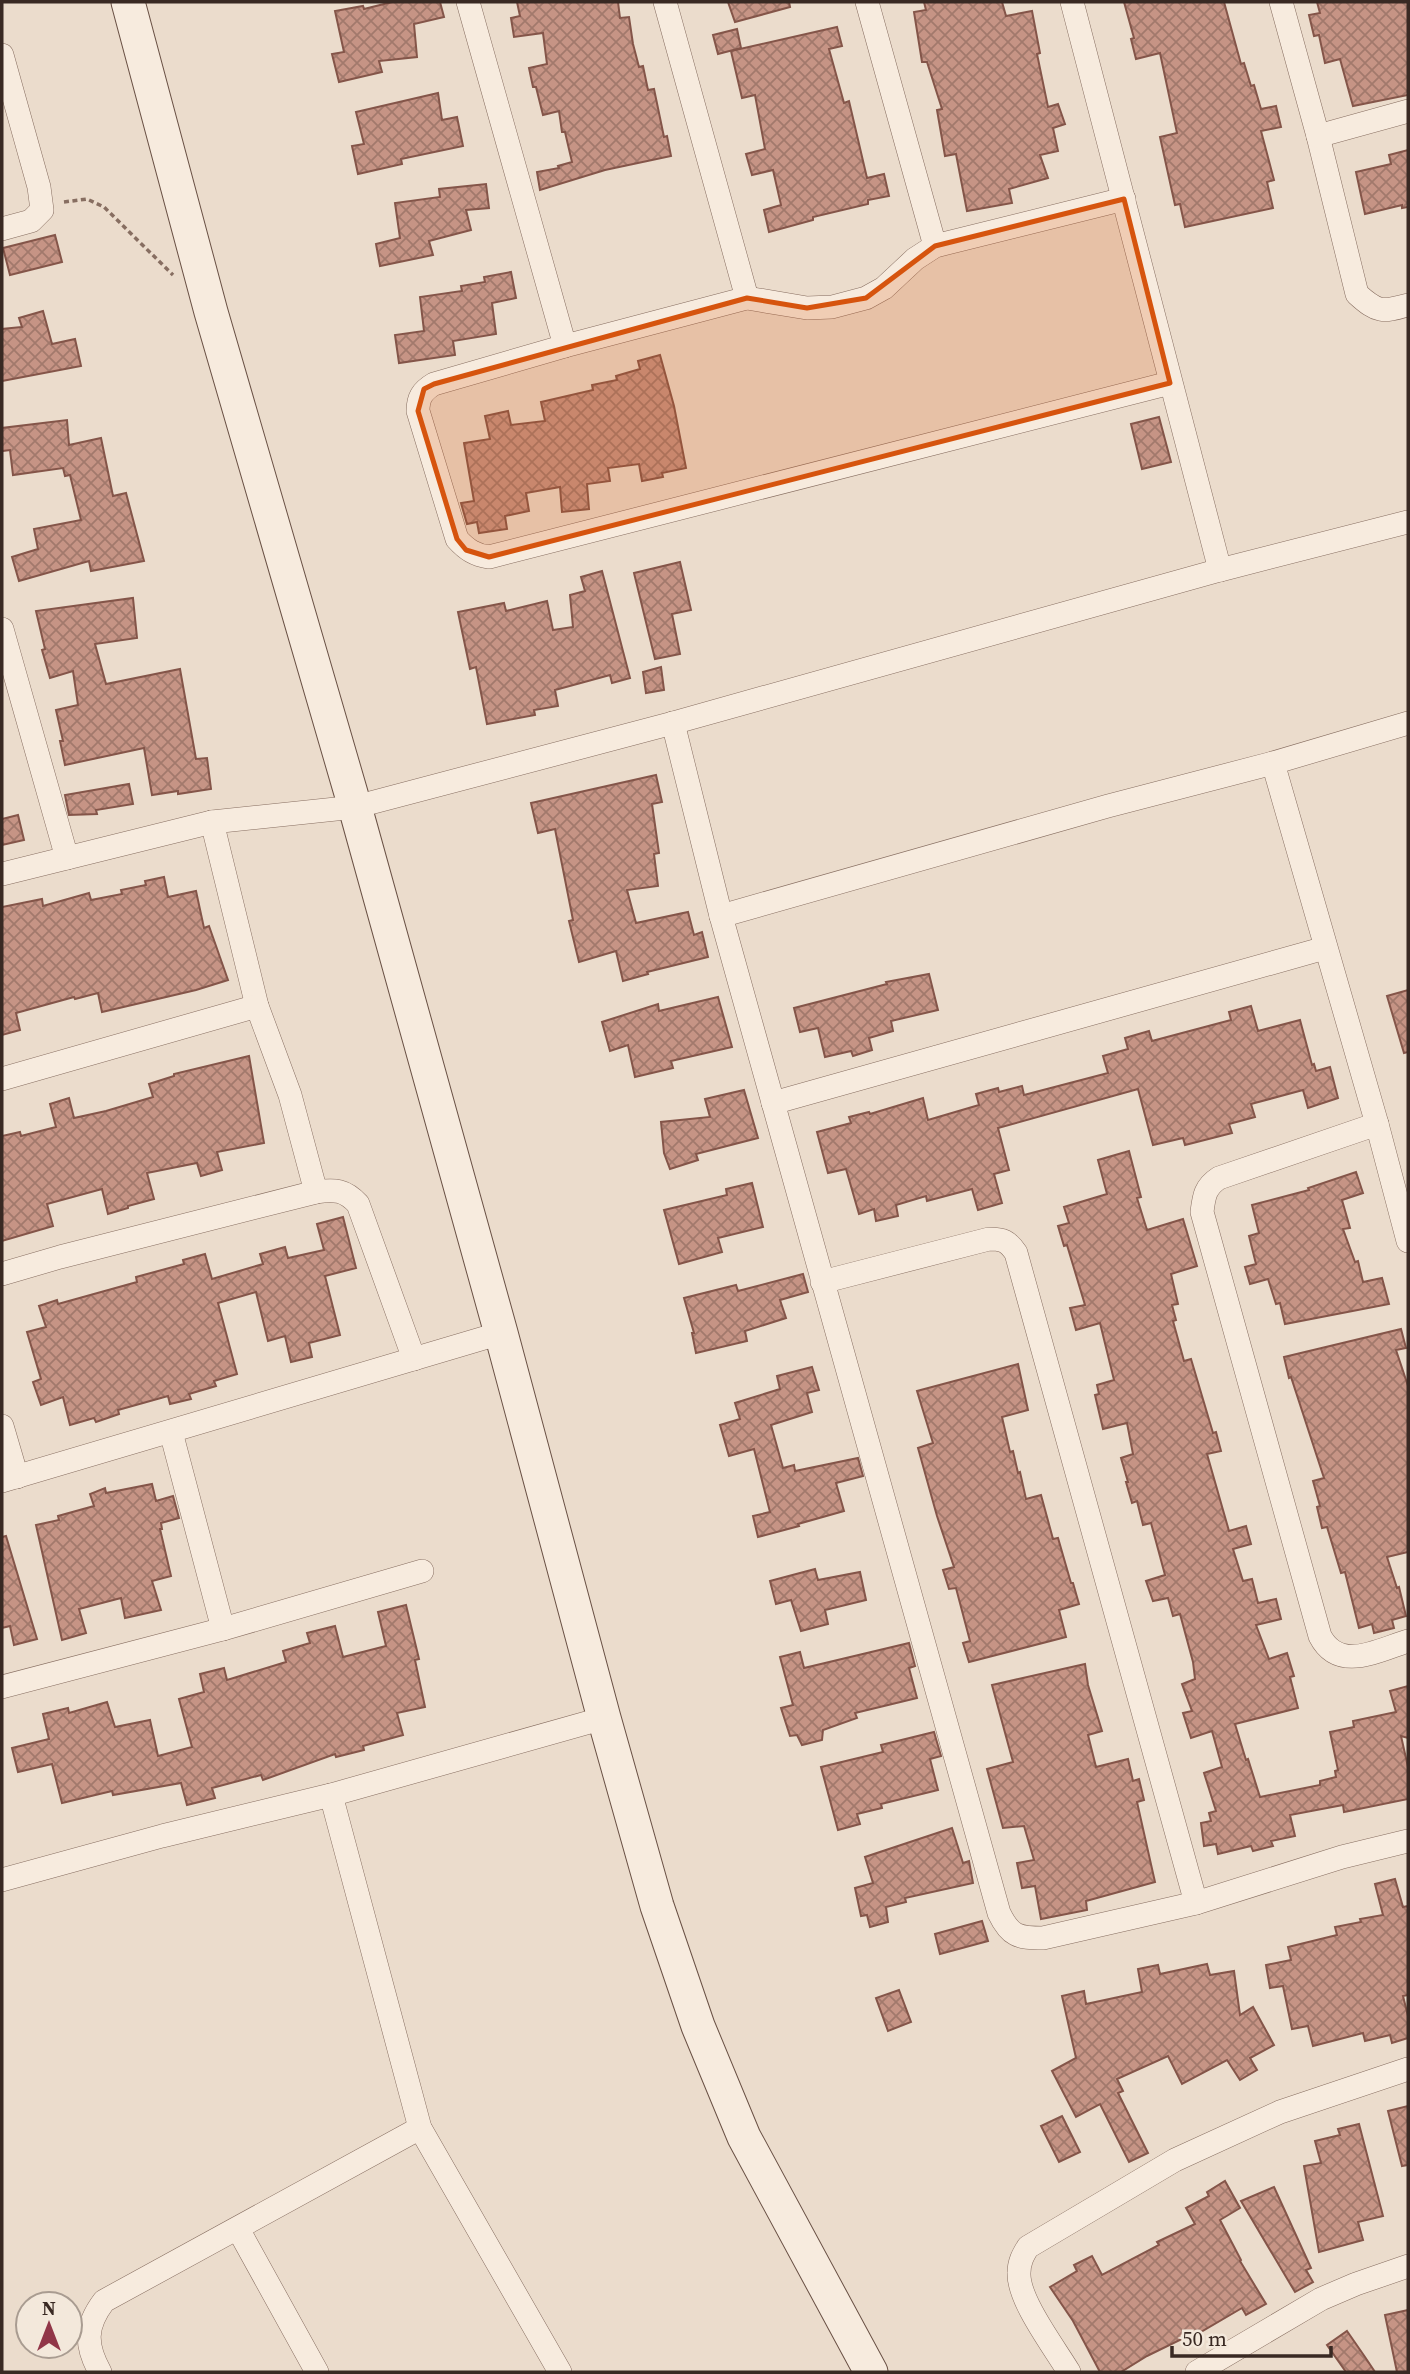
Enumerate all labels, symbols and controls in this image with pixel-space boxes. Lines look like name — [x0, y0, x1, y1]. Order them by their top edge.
north arrow — [14, 2290, 84, 2360]
text: N — [42, 2295, 56, 2321]
scale bar — [1172, 2314, 1331, 2358]
text: 50 m — [1182, 2324, 1227, 2353]

